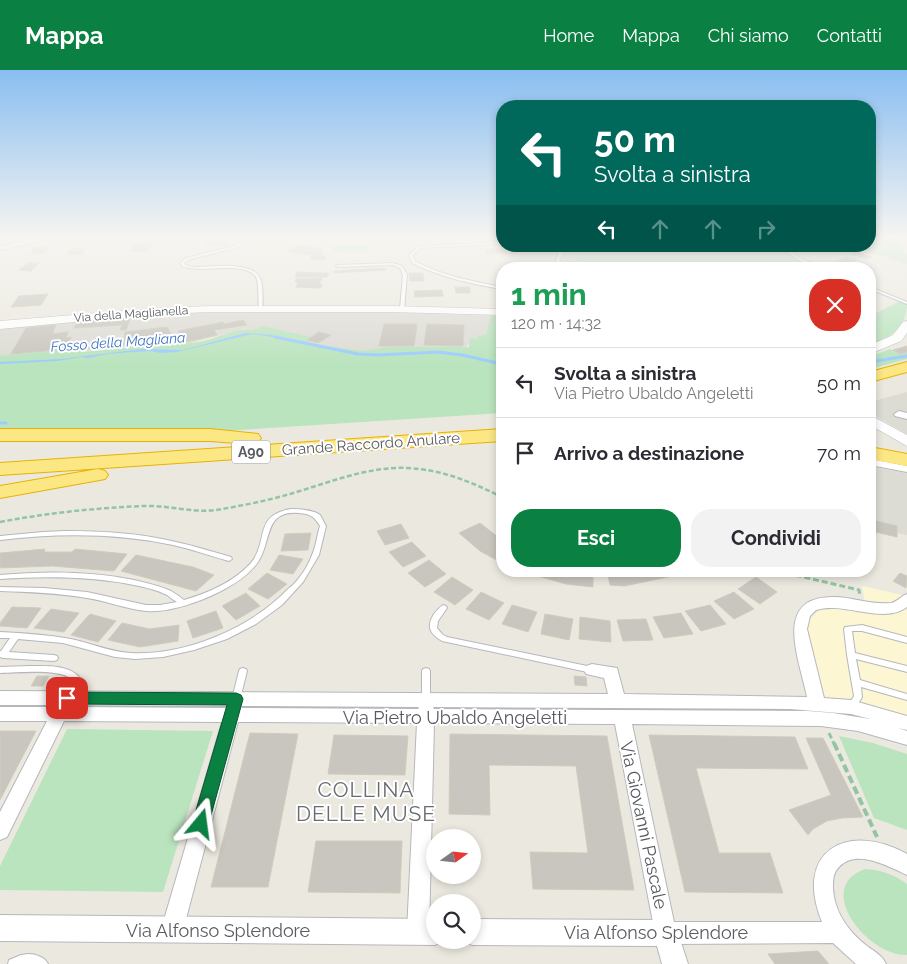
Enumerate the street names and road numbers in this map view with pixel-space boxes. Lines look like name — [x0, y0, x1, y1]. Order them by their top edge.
street label: Via della Maglianella — [73, 303, 189, 325]
street label: Grande Raccordo Anulare — [281, 429, 461, 459]
road number: A90 — [232, 441, 270, 464]
street label: Via Pietro Ubaldo Angeletti — [343, 707, 567, 728]
street label: Via Giovanni Pascale — [616, 739, 672, 911]
street label: Via Alfonso Splendore — [126, 920, 311, 941]
street label: Via Alfonso Splendore — [564, 922, 749, 943]

